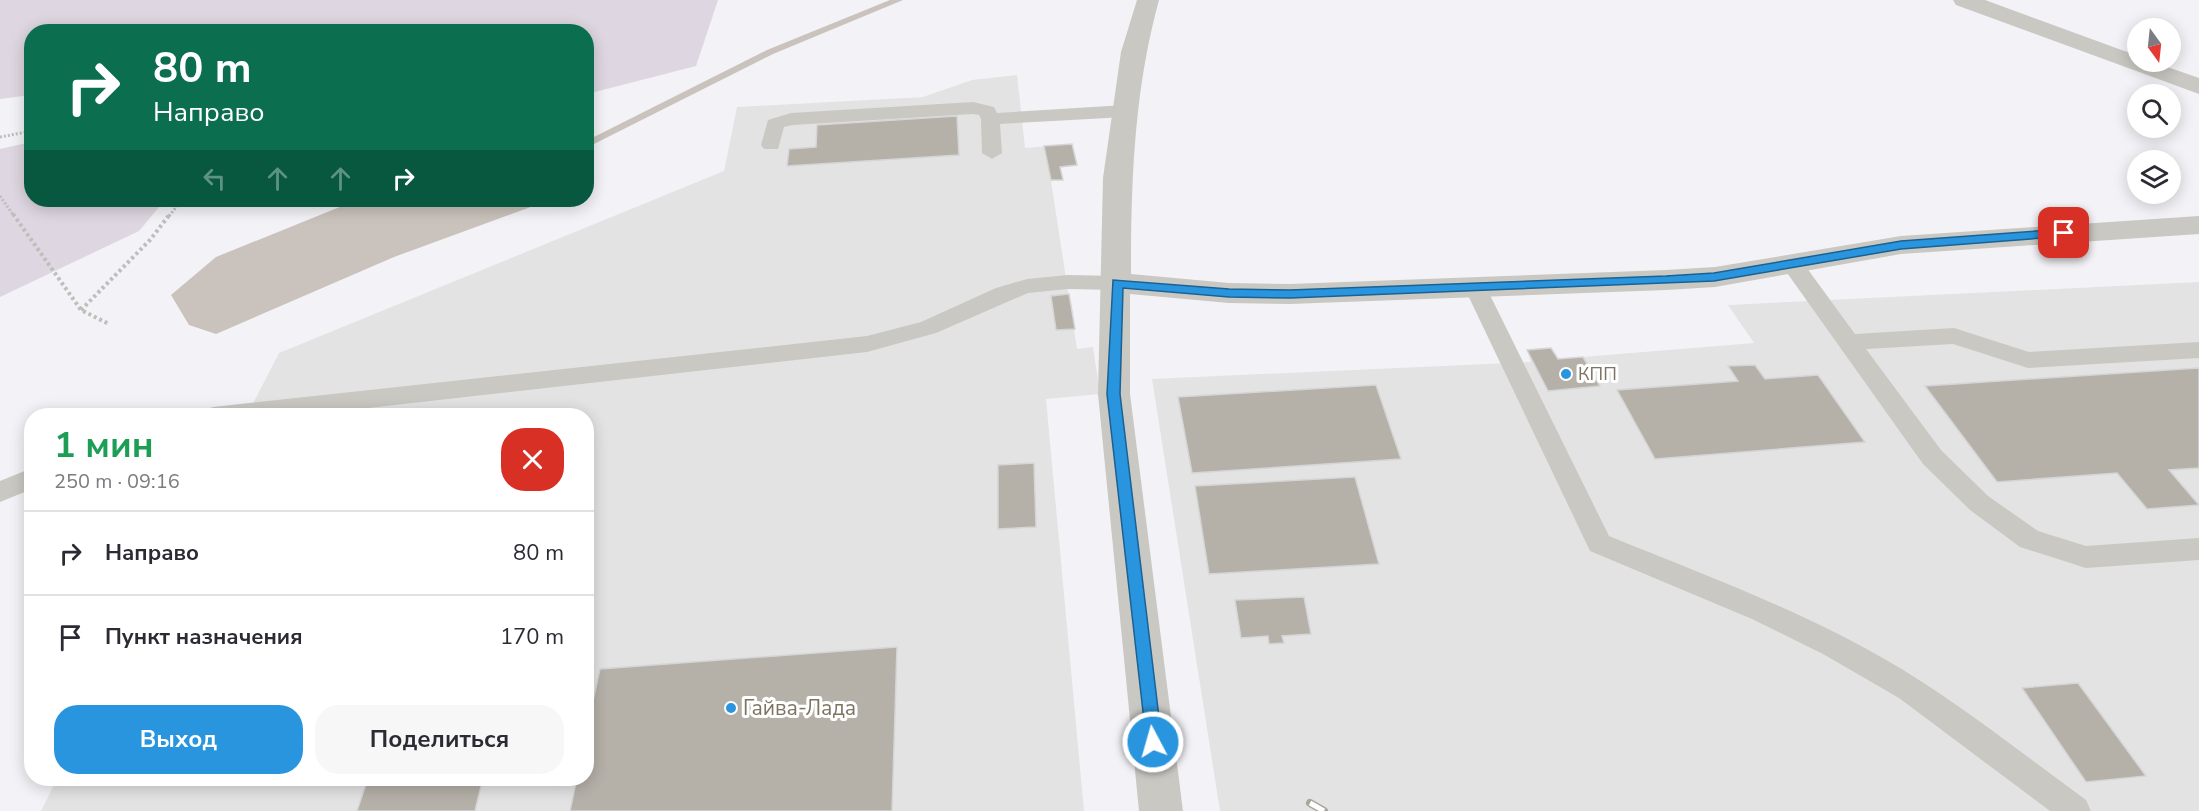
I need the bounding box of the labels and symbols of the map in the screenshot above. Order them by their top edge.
north arrow [2127,18,2181,72]
pin [2038,207,2089,258]
place label: КПП [1578,362,1617,386]
marker: КПП [1559,367,1573,381]
place label: Гайва-Лада [743,694,856,722]
marker: Гайва-Лада [724,701,738,715]
position arrow [1121,710,1185,774]

